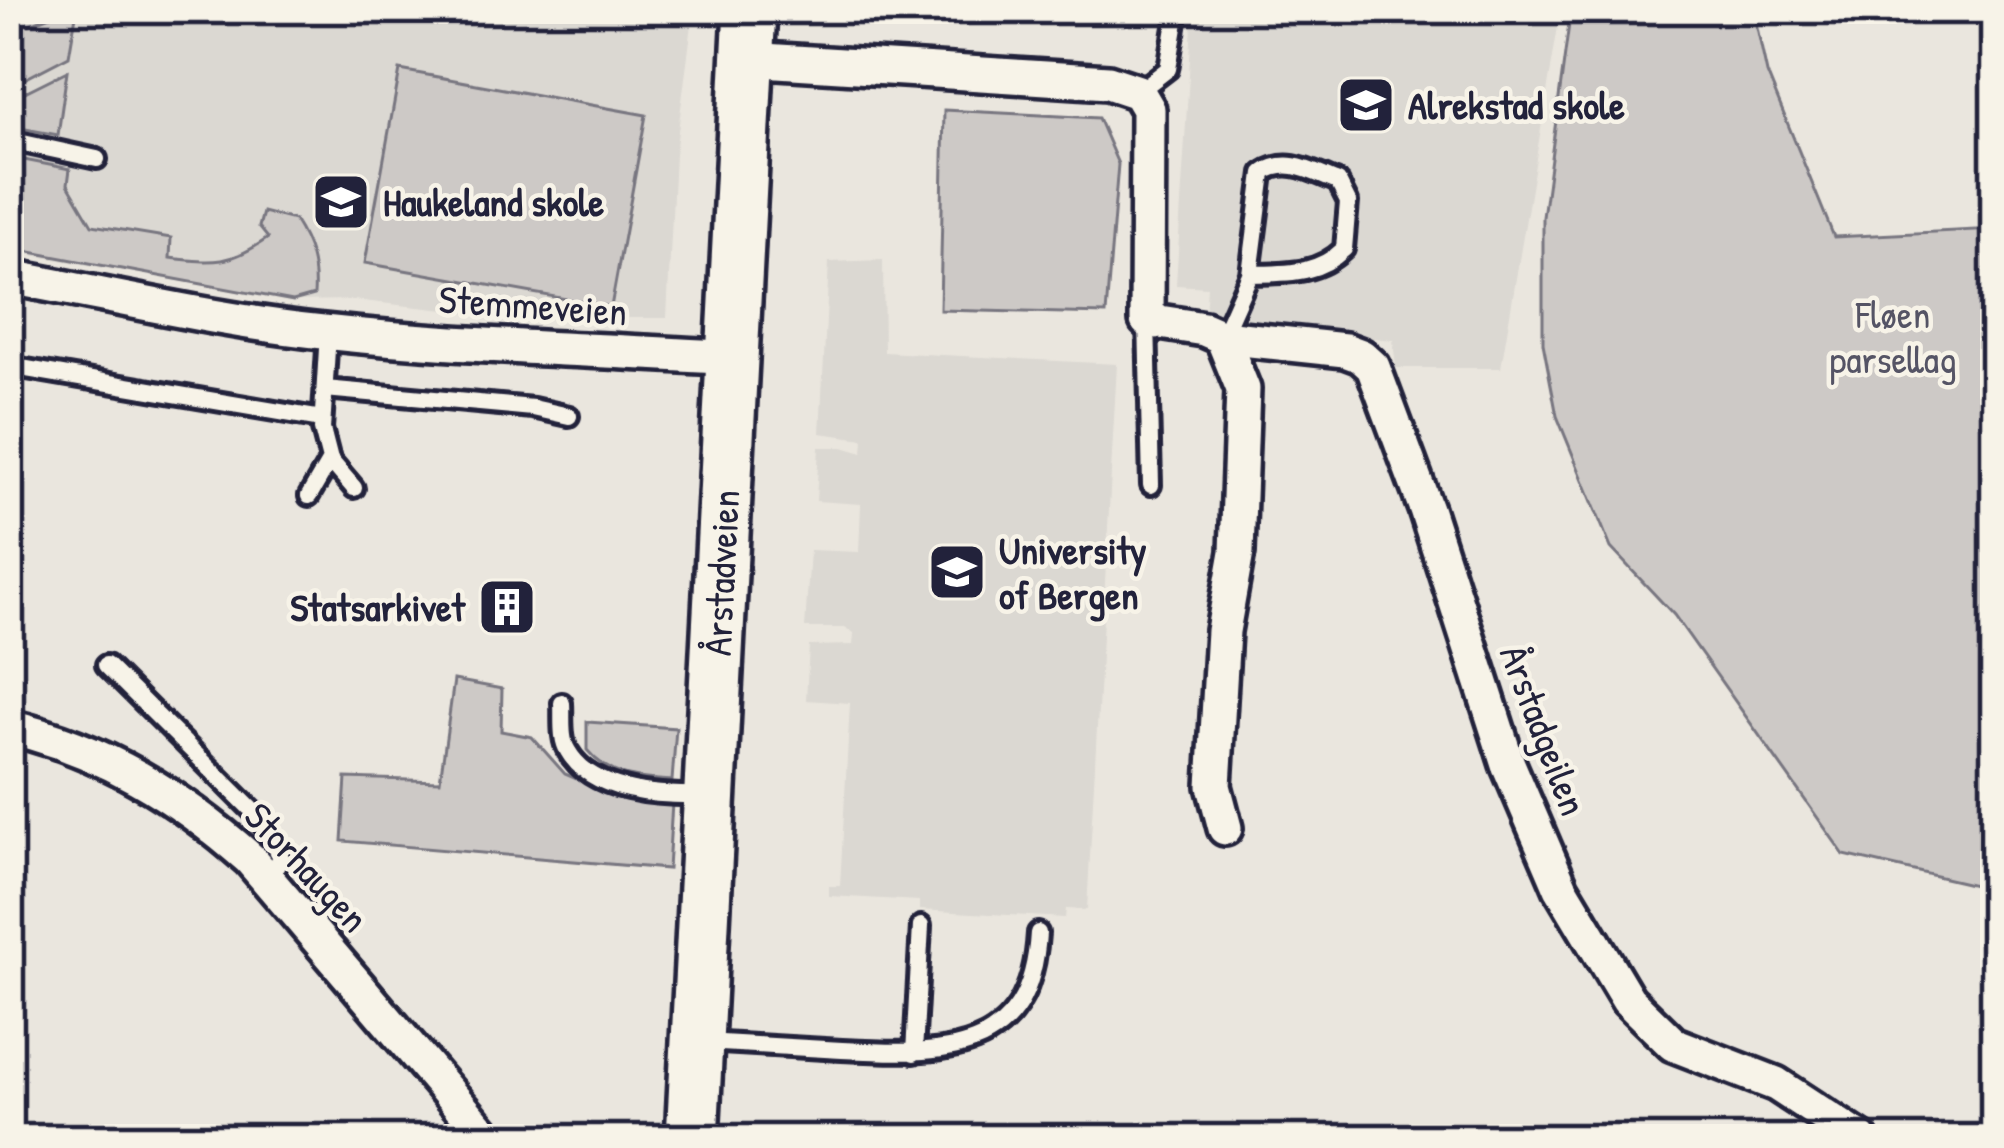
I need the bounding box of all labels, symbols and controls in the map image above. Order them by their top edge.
school or university icon: Alrekstad skole [1335,74,1397,136]
place label: Alrekstad skole [1408,78,1625,131]
school or university icon: Haukeland skole [310,171,372,233]
place label: Haukeland skole [383,175,605,228]
street label: Stemmeveien [437,271,629,338]
park label: Fløen parsellag [1830,287,1956,385]
street label: Årstadveien [690,488,751,657]
place label: University of Bergen [999,523,1147,622]
school or university icon: University of Bergen [926,541,988,603]
building icon: Statsarkivet [476,576,538,638]
place label: Statsarkivet [290,580,467,633]
street label: Årstadgeilen [1488,637,1601,822]
street label: Storhaugen [233,790,381,943]

